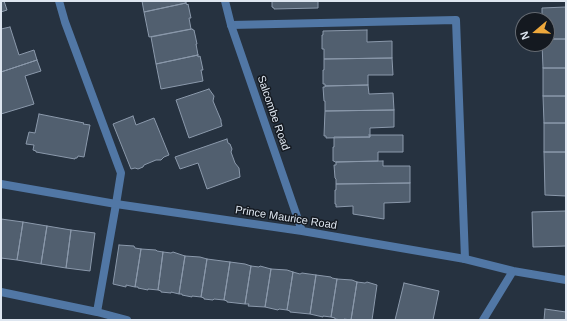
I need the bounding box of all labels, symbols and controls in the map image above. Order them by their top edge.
north arrow [515,12,555,52]
text: N [518,30,532,41]
street label: Salcombe Road [254,74,292,152]
street label: Prince Maurice Road [234,203,338,233]

